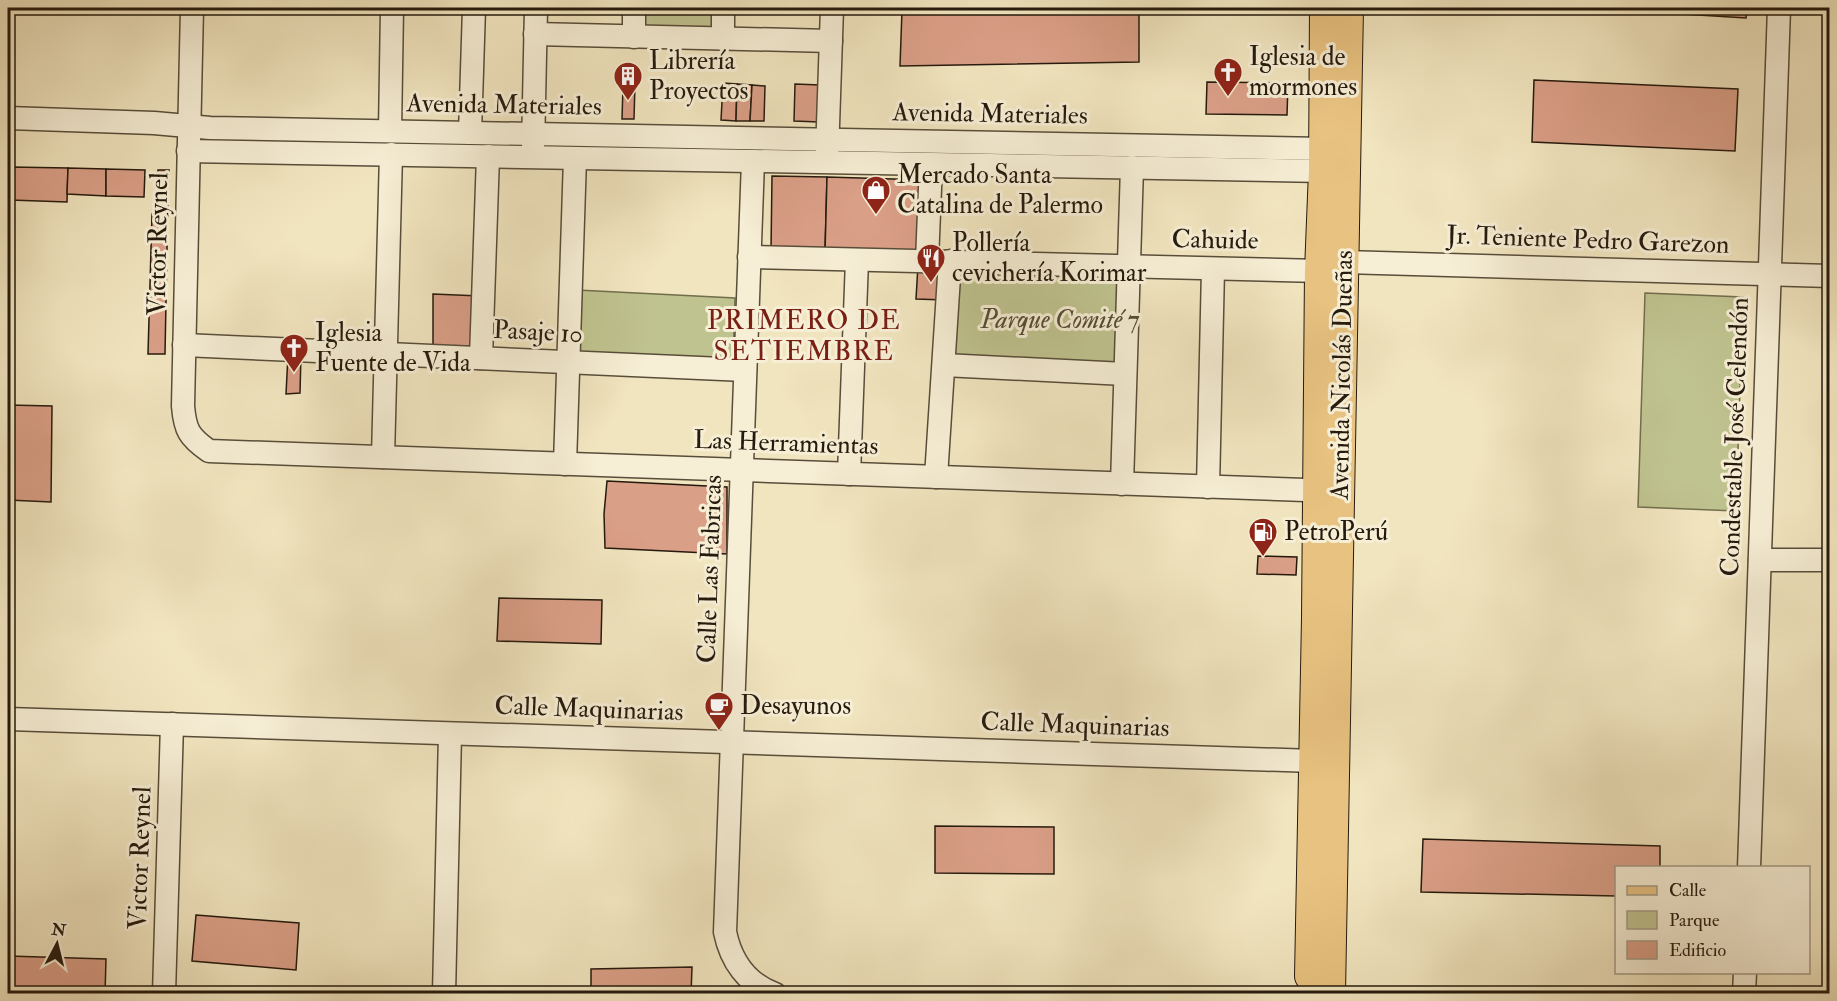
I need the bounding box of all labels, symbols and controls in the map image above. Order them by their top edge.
place label: Iglesia de mormones [1249,41,1357,103]
place label: Librería Proyectos [649,45,748,107]
church icon: Iglesia de mormones [1212,56,1244,98]
building icon: Librería Proyectos [612,60,644,102]
street label: Avenida Materiales [405,87,602,123]
street label: Avenida Materiales [891,96,1088,132]
place label: Mercado Santa Catalina de Palermo [897,159,1103,221]
street label: Victor Reynel [141,172,175,316]
shop icon: Mercado Santa Catalina de Palermo [860,174,892,216]
street label: Jr. Teniente Pedro Garezon [1445,219,1730,261]
street label: Cahuide [1171,223,1259,257]
place label: Pollería cevichería Korimar [952,227,1147,289]
restaurant icon: Pollería cevichería Korimar [915,242,947,284]
street label: Avenida Nicolás Dueñas [1324,250,1360,501]
street label: Condestable José Celendón [1714,297,1756,577]
district label: PRIMERO DE SETIEMBRE [707,304,901,368]
park label: Parque Comité 7 [979,304,1140,336]
street label: Pasaje 10 [492,314,584,350]
place label: Iglesia Fuente de Vida [315,317,471,379]
church icon: Iglesia Fuente de Vida [278,332,310,374]
street label: Las Herramientas [693,424,879,462]
street label: Calle Las Fabricas [691,474,729,664]
fuel station icon: PetroPerú [1247,516,1279,558]
place label: PetroPerú [1284,516,1388,548]
street label: Calle Maquinarias [494,690,684,728]
cafe icon: Desayunos [703,690,735,732]
place label: Desayunos [740,690,851,722]
street label: Calle Maquinarias [980,706,1170,744]
street label: Victor Reynel [122,786,159,930]
legend [1615,866,1810,974]
text: Calle [1669,879,1707,902]
text: Parque [1669,909,1720,932]
north arrow [27,914,87,974]
text: N [49,919,68,941]
text: Edificio [1669,939,1726,962]

